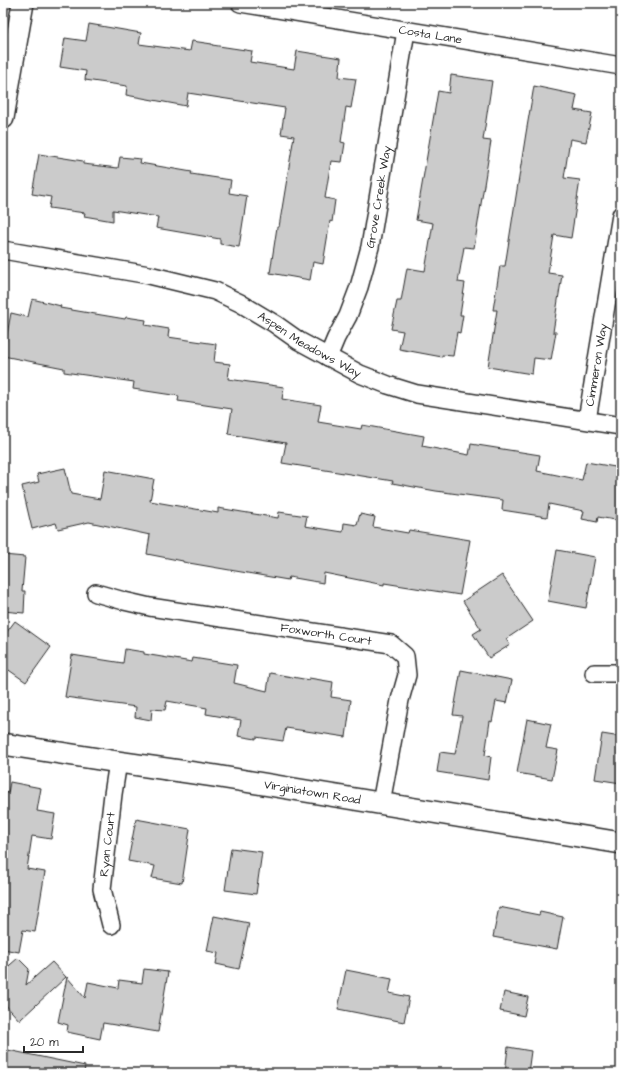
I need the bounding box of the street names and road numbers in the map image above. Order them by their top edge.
street label: Costa Lane [397,21,464,48]
street label: Grove Creek Way [361,144,396,249]
street label: Aspen Meadows Way [255,307,365,383]
street label: Cimmeron Way [581,322,612,407]
street label: Foxworth Court [279,619,373,649]
street label: Virginiatown Road [263,776,362,808]
street label: Ryan Court [95,811,119,878]

